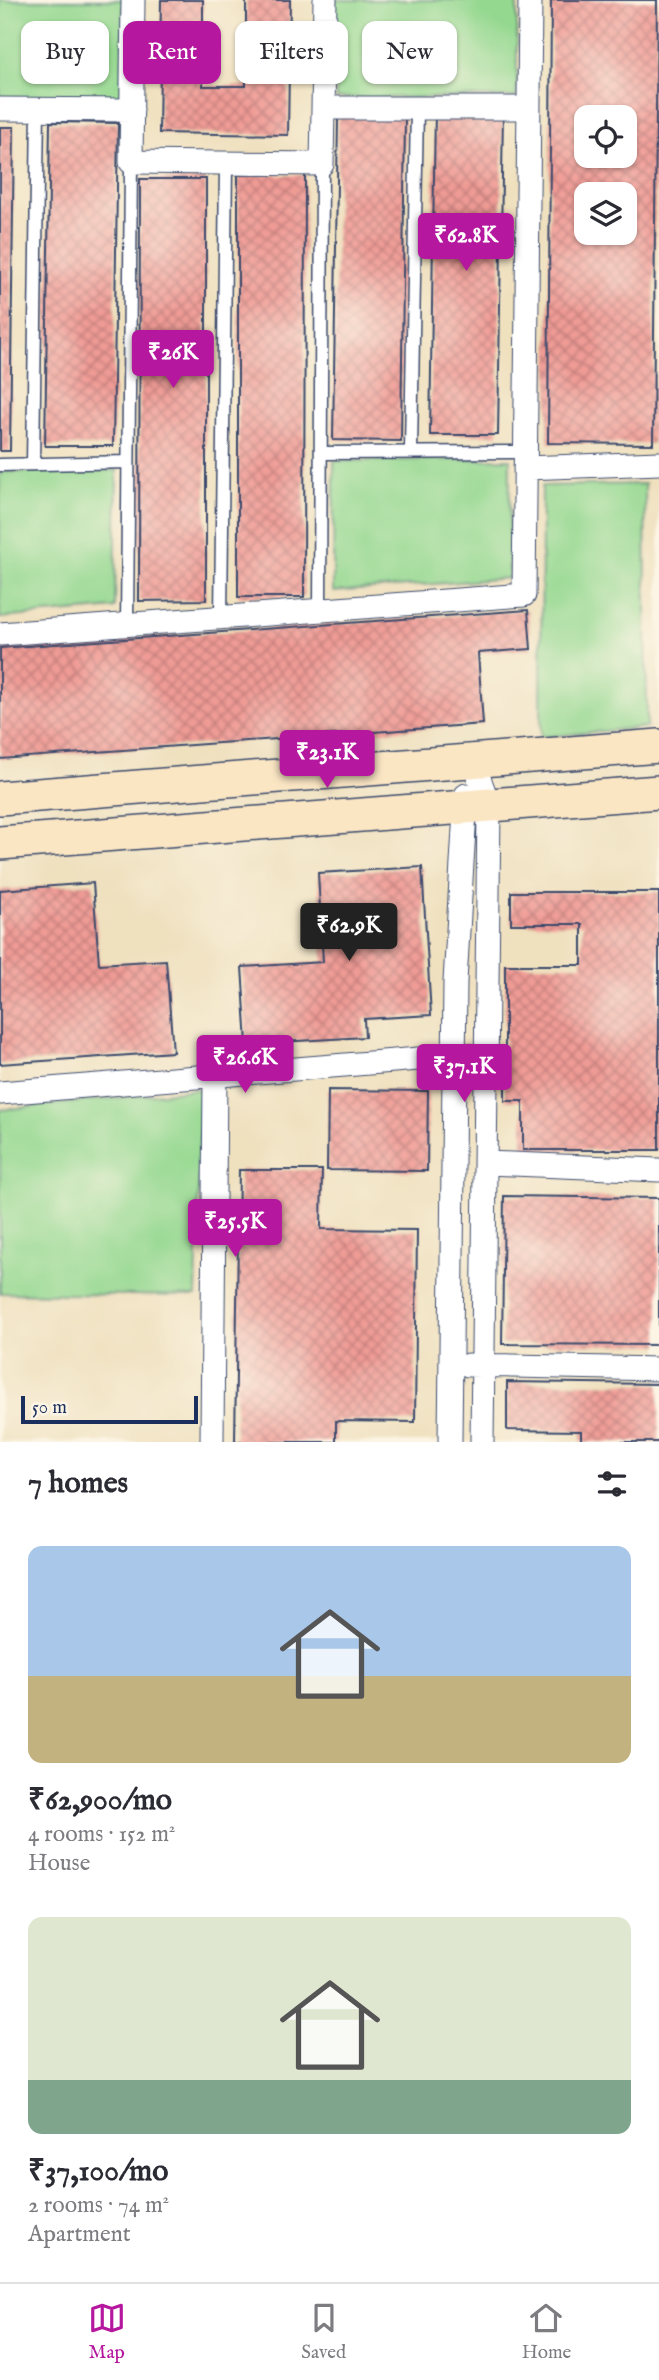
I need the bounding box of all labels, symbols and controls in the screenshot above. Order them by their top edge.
chip: Buy [21,21,109,84]
chip: Rent [123,21,221,84]
chip: Filters [235,21,348,84]
chip: New [362,21,457,84]
map controls [574,105,637,245]
button: locate [574,105,637,168]
button: layers [574,182,637,245]
pin: ₹62.8K [409,214,523,273]
text: ₹62.8K [434,221,498,250]
pin: ₹26K [132,330,214,390]
text: ₹26K [148,338,198,367]
pin: ₹23.1K [270,730,384,790]
text: ₹23.1K [296,738,358,767]
pin: ₹62.9K [292,904,406,963]
text: ₹62.9K [316,911,382,940]
pin: ₹26.6K [188,1036,302,1095]
text: ₹26.6K [213,1043,277,1072]
pin: ₹37.1K [407,1044,521,1104]
text: ₹37.1K [433,1052,495,1081]
pin: ₹25.5K [178,1200,292,1259]
text: ₹25.5K [204,1207,266,1236]
scale bar [21,1393,198,1425]
text: 50 m [32,1396,67,1420]
text: 7 homes [28,1465,128,1503]
icon: filters [593,1465,631,1503]
icon: home [267,1591,393,1717]
text: ₹62,900/mo [28,1782,172,1820]
text: 4 rooms · 152 m² [28,1820,175,1849]
text: House [28,1849,90,1878]
icon: home [267,1962,393,2088]
text: ₹37,100/mo [28,2153,168,2191]
text: 2 rooms · 74 m² [28,2191,169,2220]
text: Apartment [28,2220,131,2249]
tab: Map [88,2299,126,2365]
tab: Saved [301,2299,346,2365]
tab: Home [522,2299,571,2365]

